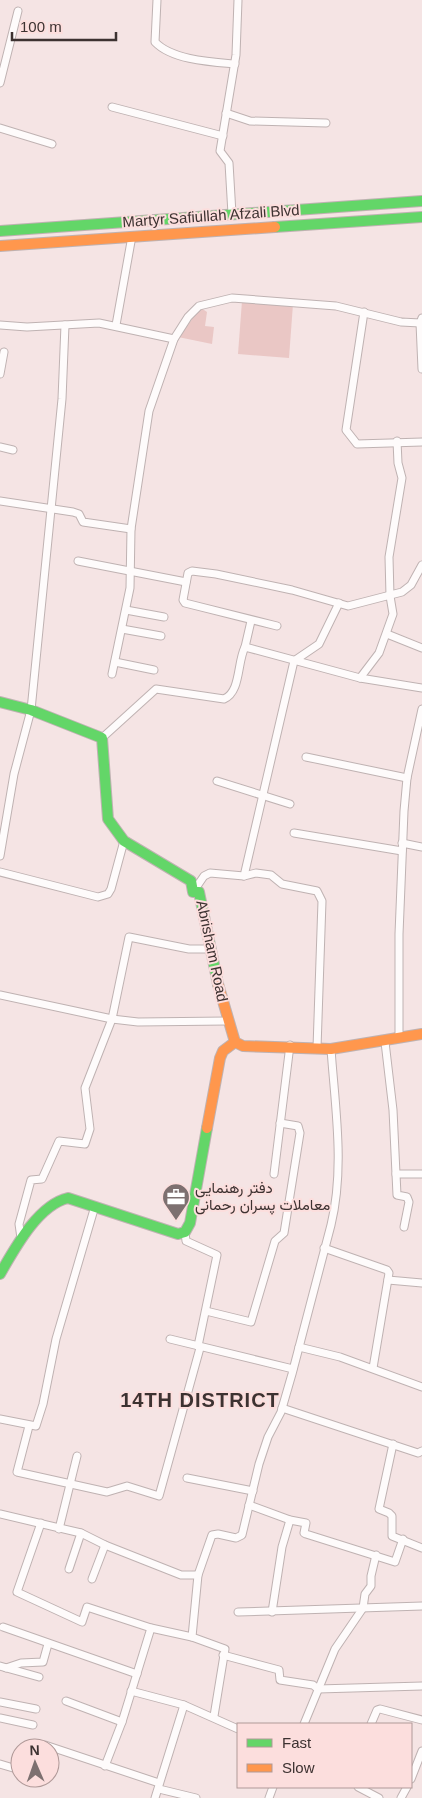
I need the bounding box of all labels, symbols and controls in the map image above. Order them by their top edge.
scale bar [12,10,116,42]
text: 100 m [20,18,62,35]
street label: Martyr Safiullah Afzali Blvd [122,201,300,230]
street label: Abrisham Road [193,899,232,1003]
place label: دفتر رهنمایی معاملات پسران رحمانی [195,1179,330,1215]
office icon: دفتر رهنمایی معاملات پسران رحمانی [161,1182,191,1221]
district label: 14TH DISTRICT [120,1389,280,1411]
legend [237,1723,412,1788]
text: Fast [282,1734,312,1751]
north arrow [10,1738,60,1788]
text: N [29,1742,40,1758]
text: Slow [282,1759,315,1776]

